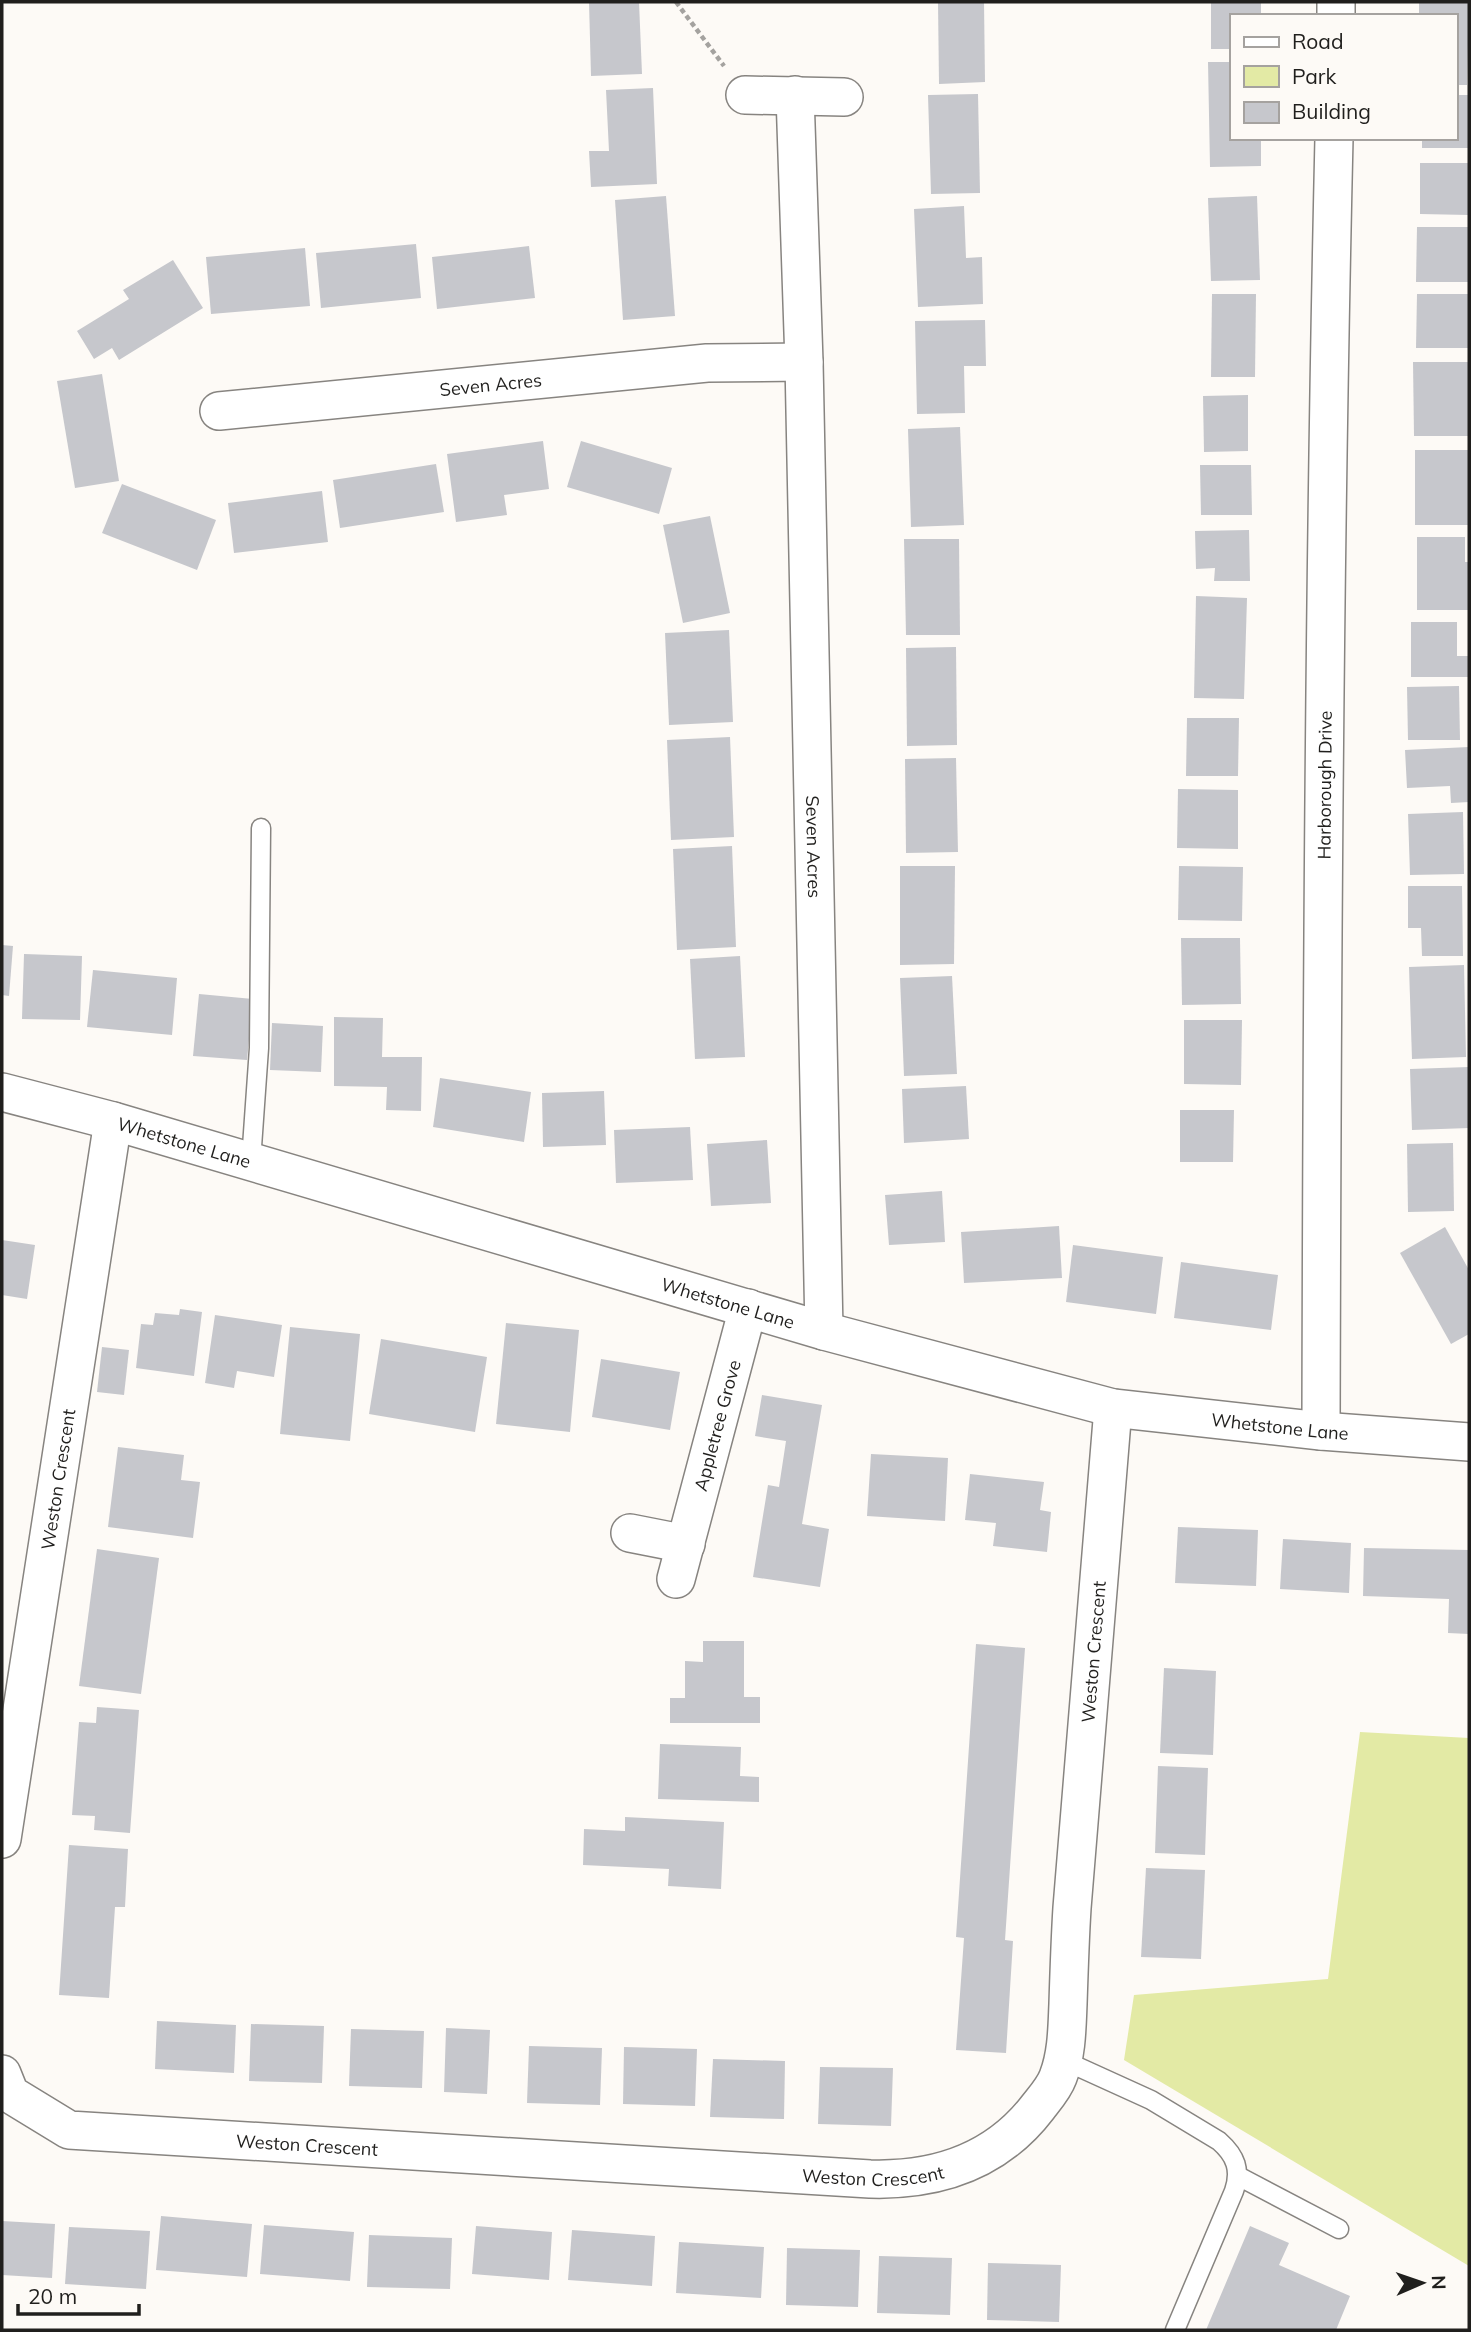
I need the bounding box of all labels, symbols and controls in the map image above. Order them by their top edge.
legend [1230,14,1457,140]
text: Road [1292,28,1343,54]
text: Park [1292,63,1336,89]
text: Building [1292,98,1371,124]
street label: Seven Acres [438,368,543,401]
street label: Harborough Drive [1312,710,1336,860]
street label: Seven Acres [801,795,827,898]
street label: Whetstone Lane [115,1111,254,1173]
street label: Whetstone Lane [659,1272,797,1333]
street label: Appletree Grove [688,1357,745,1494]
street label: Weston Crescent [35,1407,80,1551]
street label: Whetstone Lane [1210,1407,1349,1445]
street label: Weston Crescent [1076,1580,1110,1724]
street label: Weston Crescent [235,2129,379,2160]
street label: Weston Crescent [801,2160,946,2191]
north arrow [1387,2248,1457,2318]
scale bar [18,2272,138,2316]
text: N [1427,2275,1451,2290]
text: 20 m [28,2283,77,2309]

